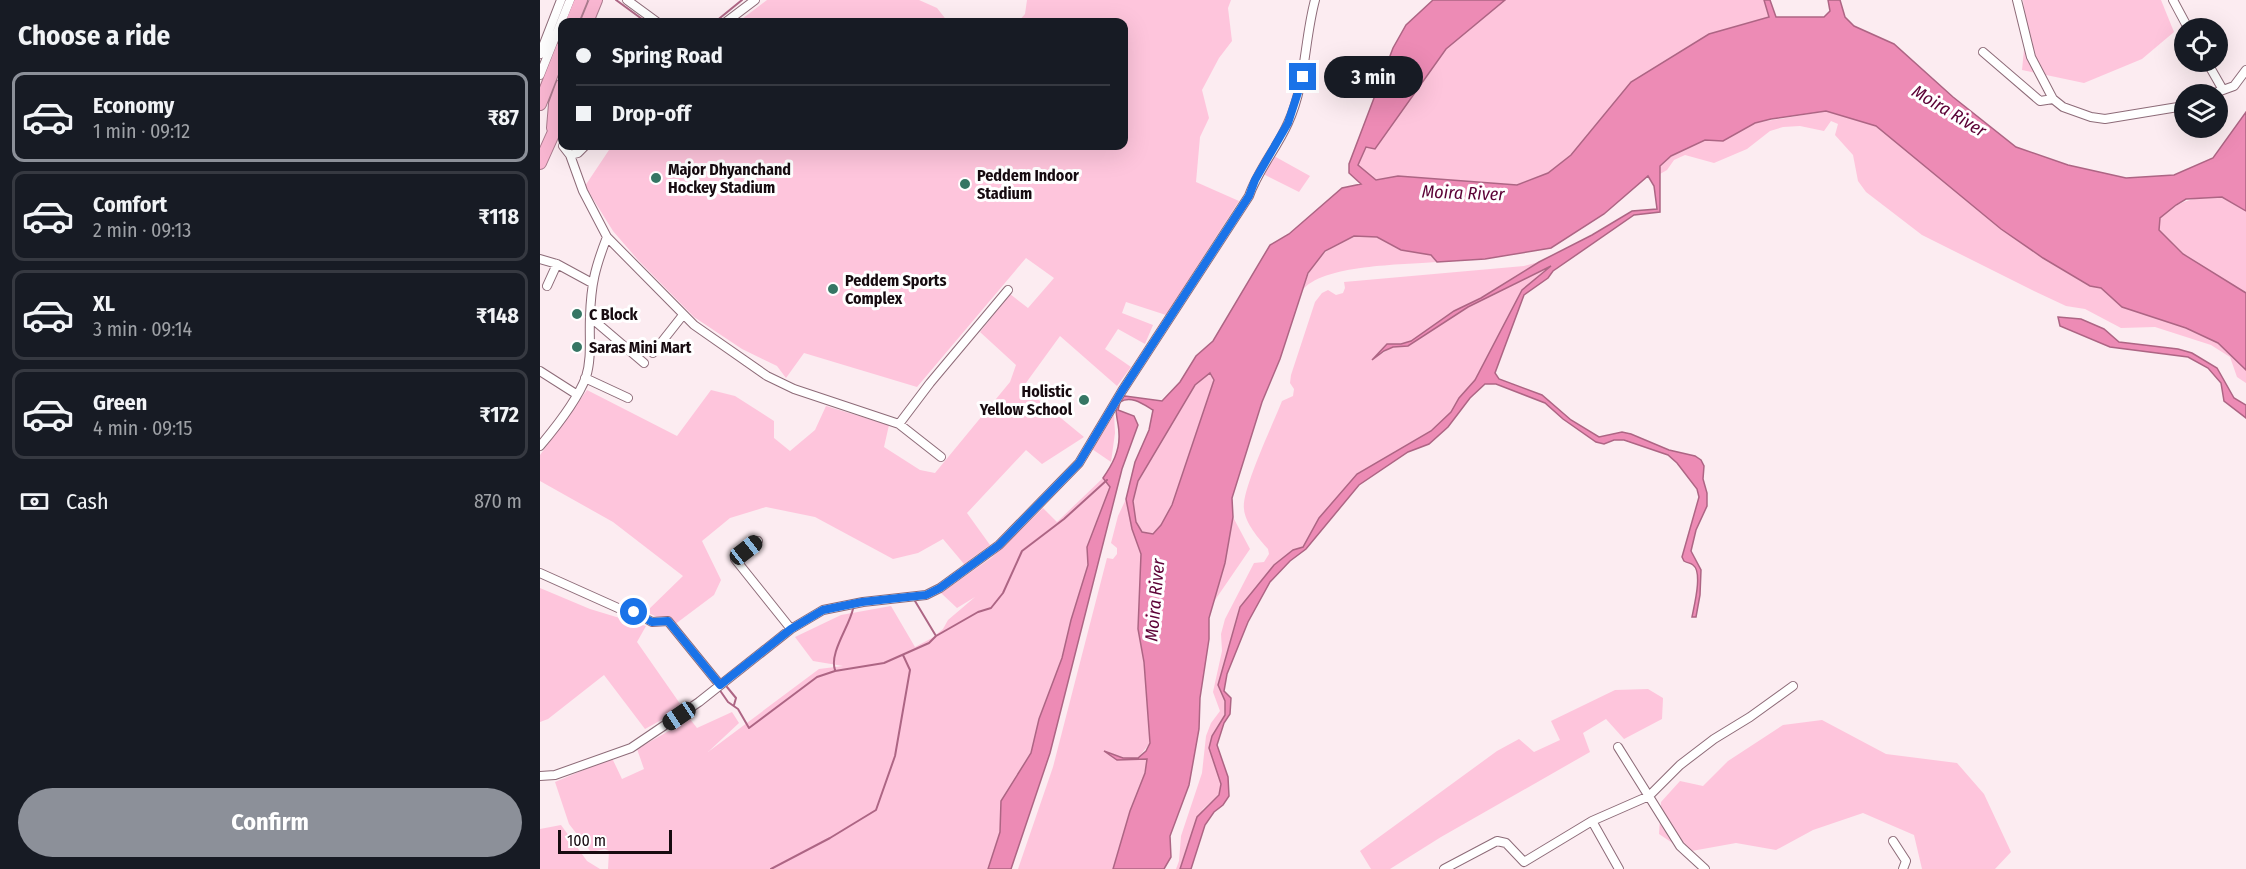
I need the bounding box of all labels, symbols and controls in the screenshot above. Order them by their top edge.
map controls [2174,18,2228,138]
button: locate [2174,18,2228,72]
text: Choose a ride [18,20,170,52]
text: Spring Road [612,42,723,69]
callout: 3 min [1324,56,1423,98]
route end [1289,63,1316,90]
text: 3 min [1351,65,1396,89]
water label: Moira River [1908,80,1991,142]
button: layers [2174,84,2228,138]
icon: car [21,90,75,144]
text: Economy [93,92,174,119]
text: Drop-off [612,100,691,127]
text: ₹87 [488,104,519,131]
text: 1 min · 09:12 [93,119,190,143]
place label: Major Dhyanchand Hockey Stadium [668,160,791,197]
place label: Peddem Indoor Stadium [977,166,1079,203]
marker: Major Dhyanchand Hockey Stadium [649,171,663,185]
marker: Peddem Indoor Stadium [958,177,972,191]
water label: Moira River [1421,181,1506,205]
icon: car [21,189,75,243]
text: Comfort [93,191,167,218]
text: ₹118 [478,203,519,230]
text: 2 min · 09:13 [93,218,191,242]
place label: Peddem Sports Complex [845,271,946,308]
marker: Peddem Sports Complex [826,282,840,296]
icon: car [21,288,75,342]
text: XL [93,290,115,317]
text: ₹148 [476,302,519,329]
place label: C Block [589,305,638,324]
marker: C Block [570,307,584,321]
text: 3 min · 09:14 [93,317,192,341]
place label: Saras Mini Mart [589,338,692,357]
marker: Saras Mini Mart [570,340,584,354]
place label: Holistic Yellow School [979,382,1073,419]
icon: car [21,387,75,441]
text: Green [93,389,147,416]
marker: Holistic Yellow School [1077,393,1091,407]
text: ₹172 [479,401,519,428]
text: 4 min · 09:15 [93,416,192,440]
icon: cash [18,485,51,518]
text: Cash [66,488,109,515]
text: 870 m [474,489,522,513]
car [726,532,766,568]
water label: Moira River [1140,557,1170,642]
route start [620,598,647,625]
car [659,698,699,734]
button: Confirm [18,788,522,857]
scale bar [558,827,672,854]
text: 100 m [567,831,606,850]

